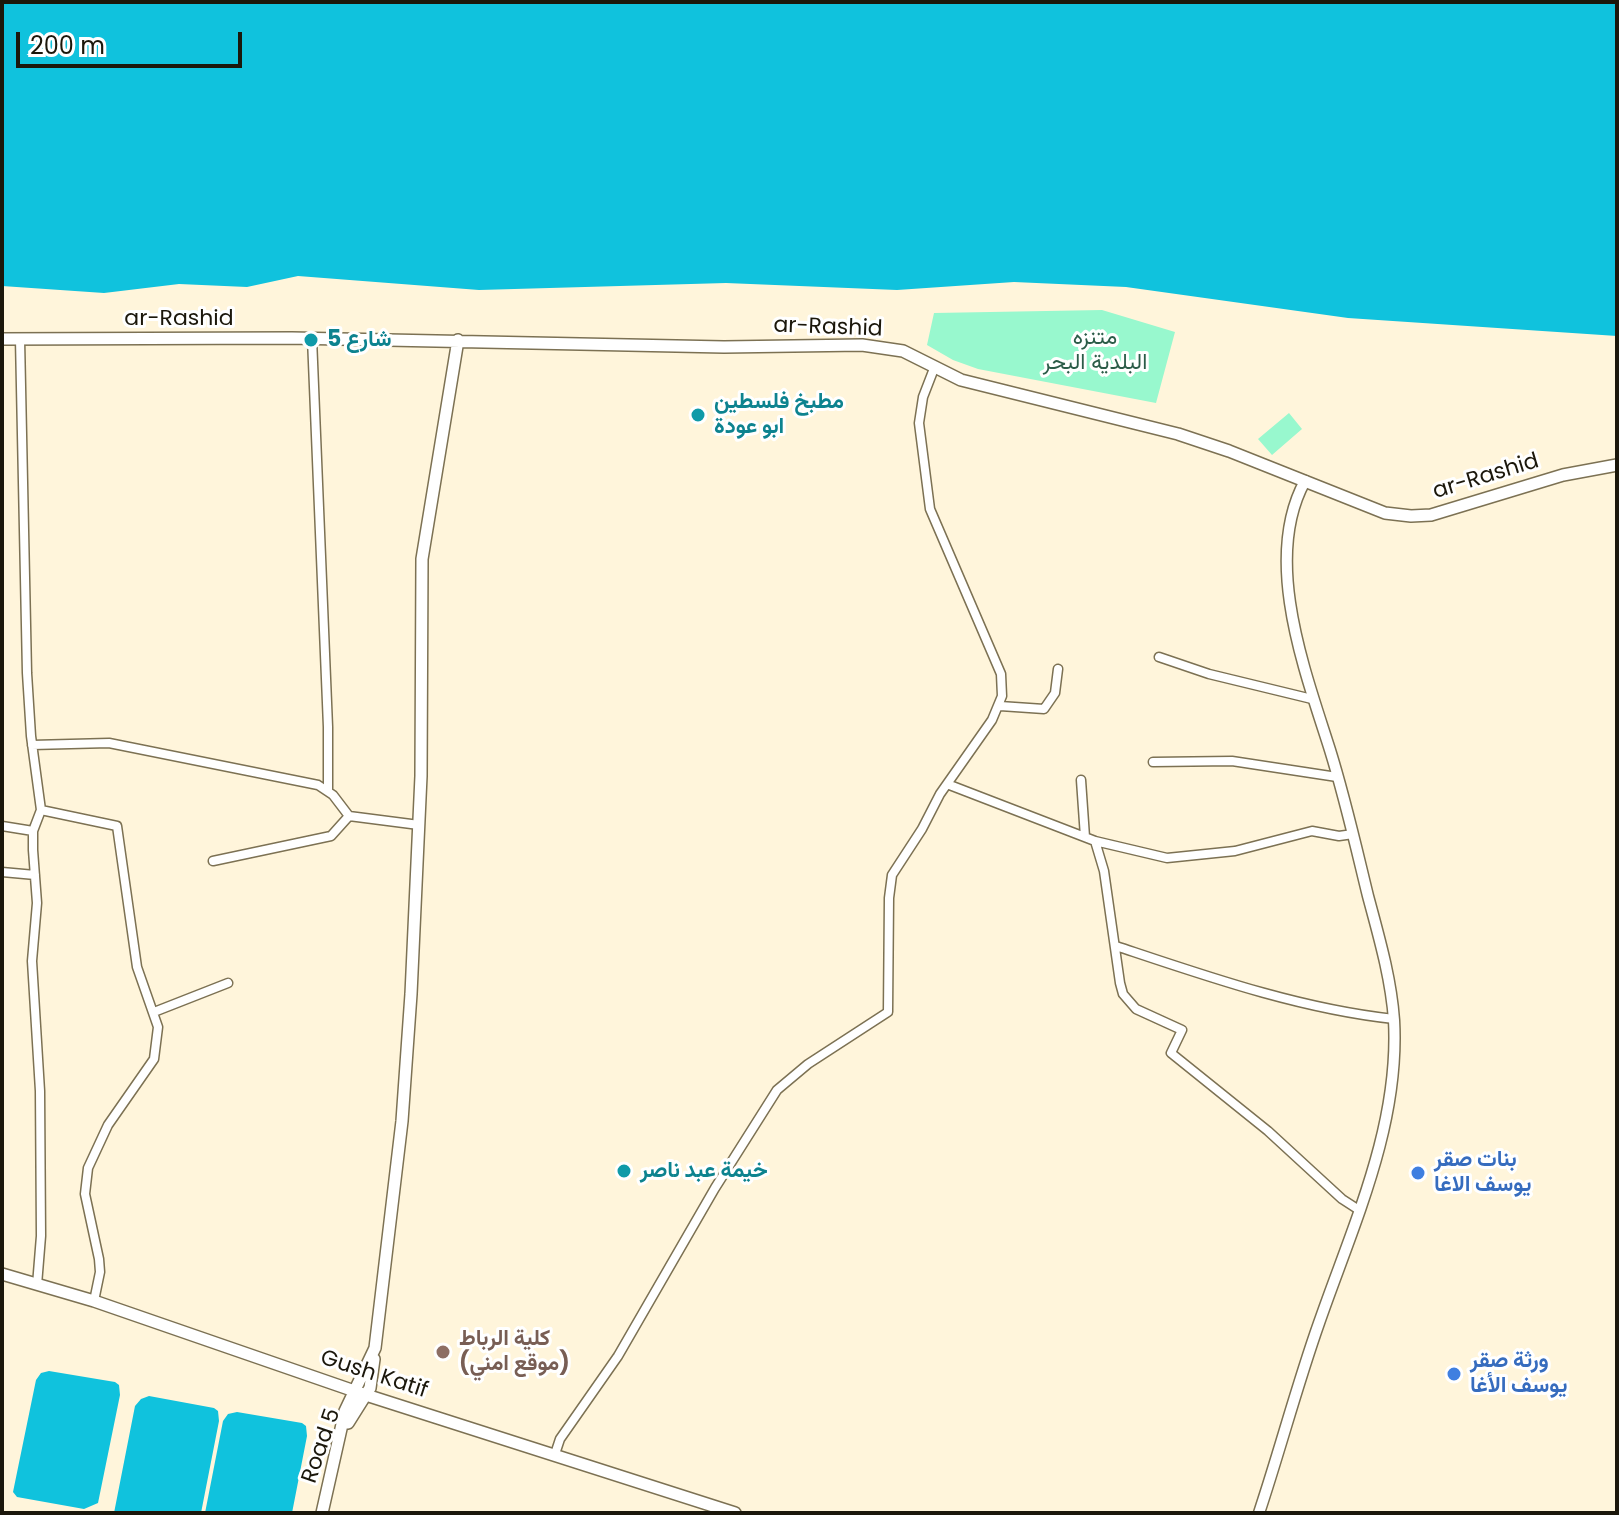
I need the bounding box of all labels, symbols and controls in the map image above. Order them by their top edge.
scale bar [20,16,246,66]
text: 200 m [30,29,105,62]
street label: ar-Rashid [124,306,234,332]
street label: ar-Rashid [773,313,883,343]
park label: متنزه البلدية البحر [1043,325,1147,376]
place label: شارع 5 [327,327,392,353]
marker: شارع 5 [302,331,320,349]
place label: مطبخ فلسطين ابو عودة [714,389,844,440]
marker: مطبخ فلسطين ابو عودة [689,406,707,424]
street label: ar-Rashid [1430,448,1542,506]
place label: بنات صقر يوسف الاغا [1434,1147,1532,1198]
place label: خيمة عبد ناصر [640,1158,768,1184]
marker: خيمة عبد ناصر [615,1162,633,1180]
marker: بنات صقر يوسف الاغا [1409,1164,1427,1182]
place label: كلية الرباط (موقع امني) [459,1326,570,1378]
marker: كلية الرباط (موقع امني) [434,1343,452,1361]
street label: Gush Katif [317,1345,431,1405]
place label: ورثة صقر يوسف الأغا [1470,1348,1568,1400]
marker: ورثة صقر يوسف الأغا [1445,1365,1463,1383]
street label: Road 5 [297,1405,347,1487]

